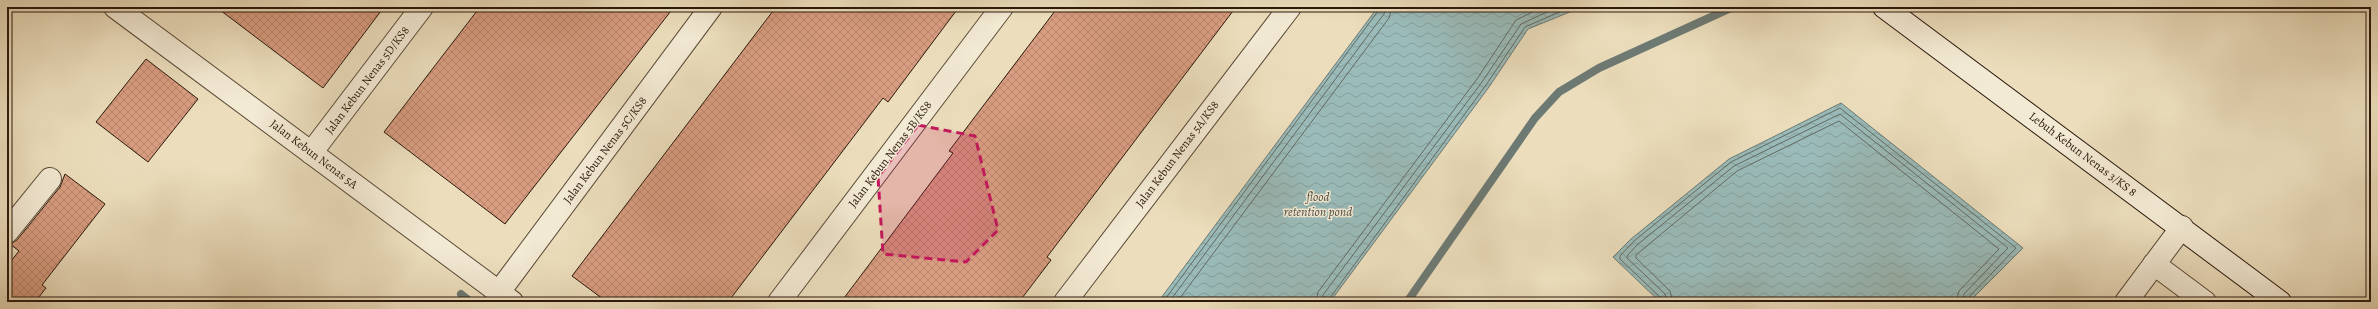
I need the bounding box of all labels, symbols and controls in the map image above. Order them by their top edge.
street label: Jalan Kebun Nenas 5D/KS8 [321,23,413,137]
street label: Jalan Kebun Nenas 5C/KS8 [559,93,651,207]
street label: Jalan Kebun Nenas 5B/KS8 [845,97,936,211]
street label: Jalan Kebun Nenas 5A/KS8 [1132,97,1223,211]
street label: Lebuh Kebun Nenas 3/KS 8 [2026,108,2140,200]
street label: Jalan Kebun Nenas 5A [267,116,362,193]
water label: flood retention pond [1284,188,1352,220]

